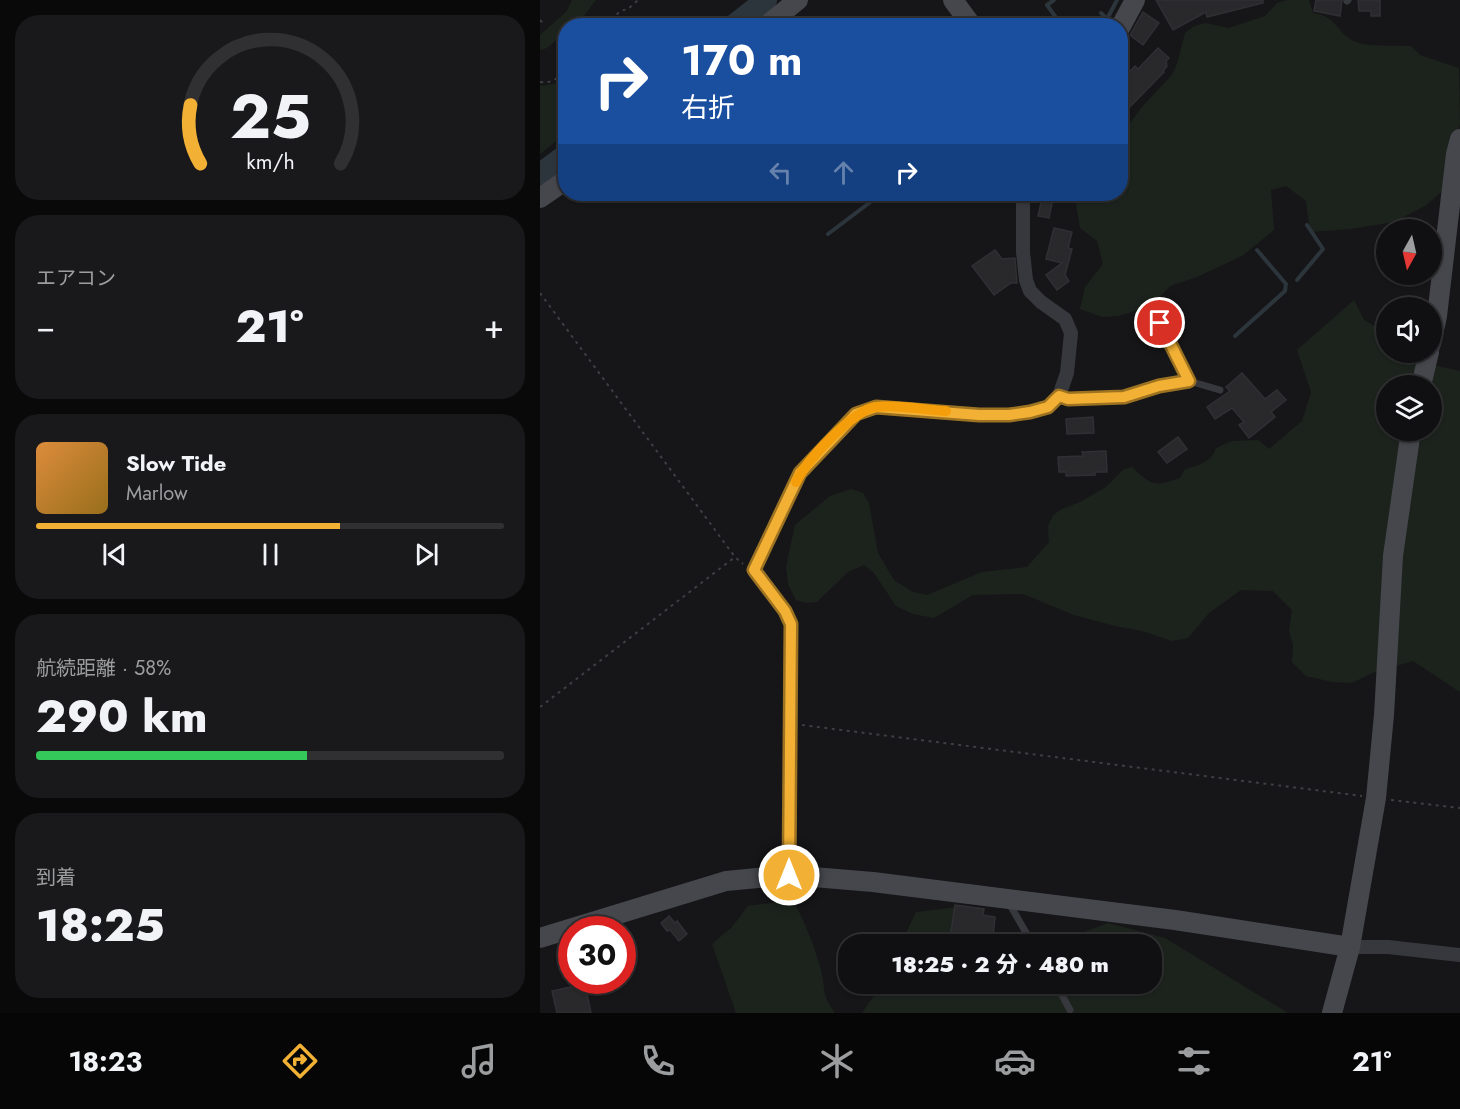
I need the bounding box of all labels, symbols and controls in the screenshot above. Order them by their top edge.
text: 170 m [681,30,803,91]
icon: right [582,42,660,120]
text: 25 [229,71,311,161]
text: 右折 [681,88,735,127]
text: km/h [246,147,294,178]
icon: left [764,156,797,189]
icon: ahead [827,156,860,189]
icon: right [890,156,923,189]
north arrow [1376,219,1442,285]
map controls [1376,219,1442,441]
text: エアコン [36,264,116,293]
text: 21° [236,294,304,359]
pin [1134,297,1185,348]
button: sound [1376,297,1442,363]
text: − [36,303,55,350]
text: + [484,303,504,350]
icon: arrive [1143,306,1176,339]
button: layers [1376,375,1442,441]
text: Slow Tide [126,447,226,479]
text: Marlow [126,479,188,508]
icon: previous [98,538,131,571]
icon: pause [254,538,287,571]
icon: next [410,538,443,571]
text: 航続距離 · 58% [36,654,171,683]
text: 290 km [36,684,207,749]
position arrow [757,843,821,907]
text: 到着 [36,863,76,892]
text: 18:25 [36,893,165,958]
speed limit sign: 30 [558,916,636,994]
text: 18:25 · 2 分 · 480 m [891,948,1109,980]
icon: directions [279,1040,321,1082]
icon: music [458,1040,500,1082]
icon: phone [637,1040,679,1082]
icon: climate [816,1040,858,1082]
icon: car [994,1040,1036,1082]
icon: filters [1173,1040,1215,1082]
text: 18:23 [68,1042,142,1081]
text: 21° [1352,1042,1392,1081]

